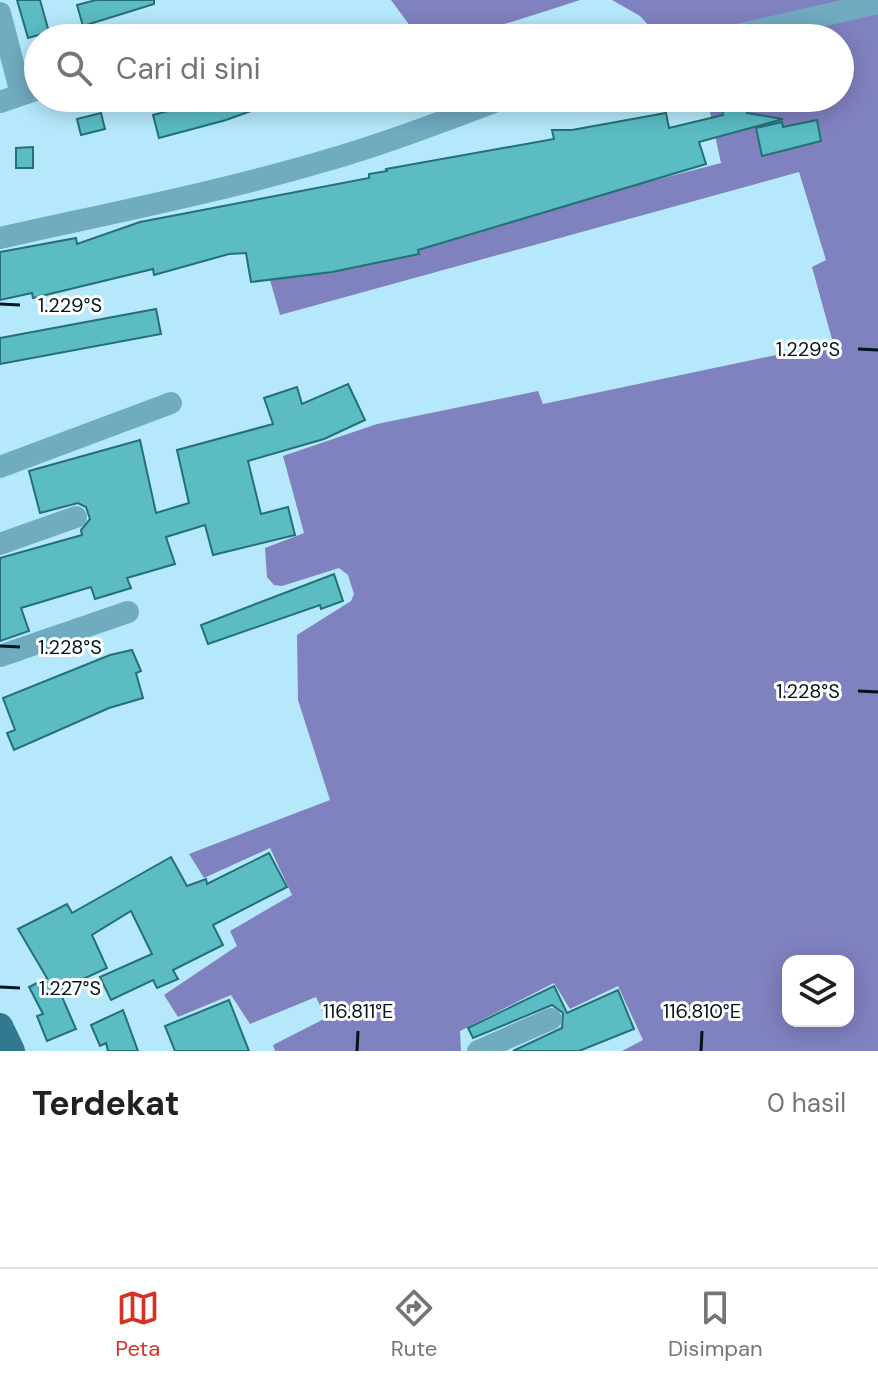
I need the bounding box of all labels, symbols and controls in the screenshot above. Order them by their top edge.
search box [24,24,854,112]
icon: search [52,46,96,90]
text: Cari di sini [116,49,261,88]
text: 1.229°S [38,292,102,318]
text: 1.229°S [776,336,840,362]
text: 1.228°S [38,634,102,660]
text: 1.228°S [776,678,840,704]
map controls [782,955,854,1027]
button: layers [782,955,854,1027]
text: 1.227°S [39,975,101,1001]
text: 116.811°E [323,998,393,1024]
text: 116.810°E [663,998,741,1024]
text: Terdekat [32,1081,180,1126]
text: 0 hasil [767,1086,846,1120]
tab: Peta [115,1286,160,1363]
tab: Rute [391,1286,437,1363]
tab: Disimpan [668,1286,763,1363]

